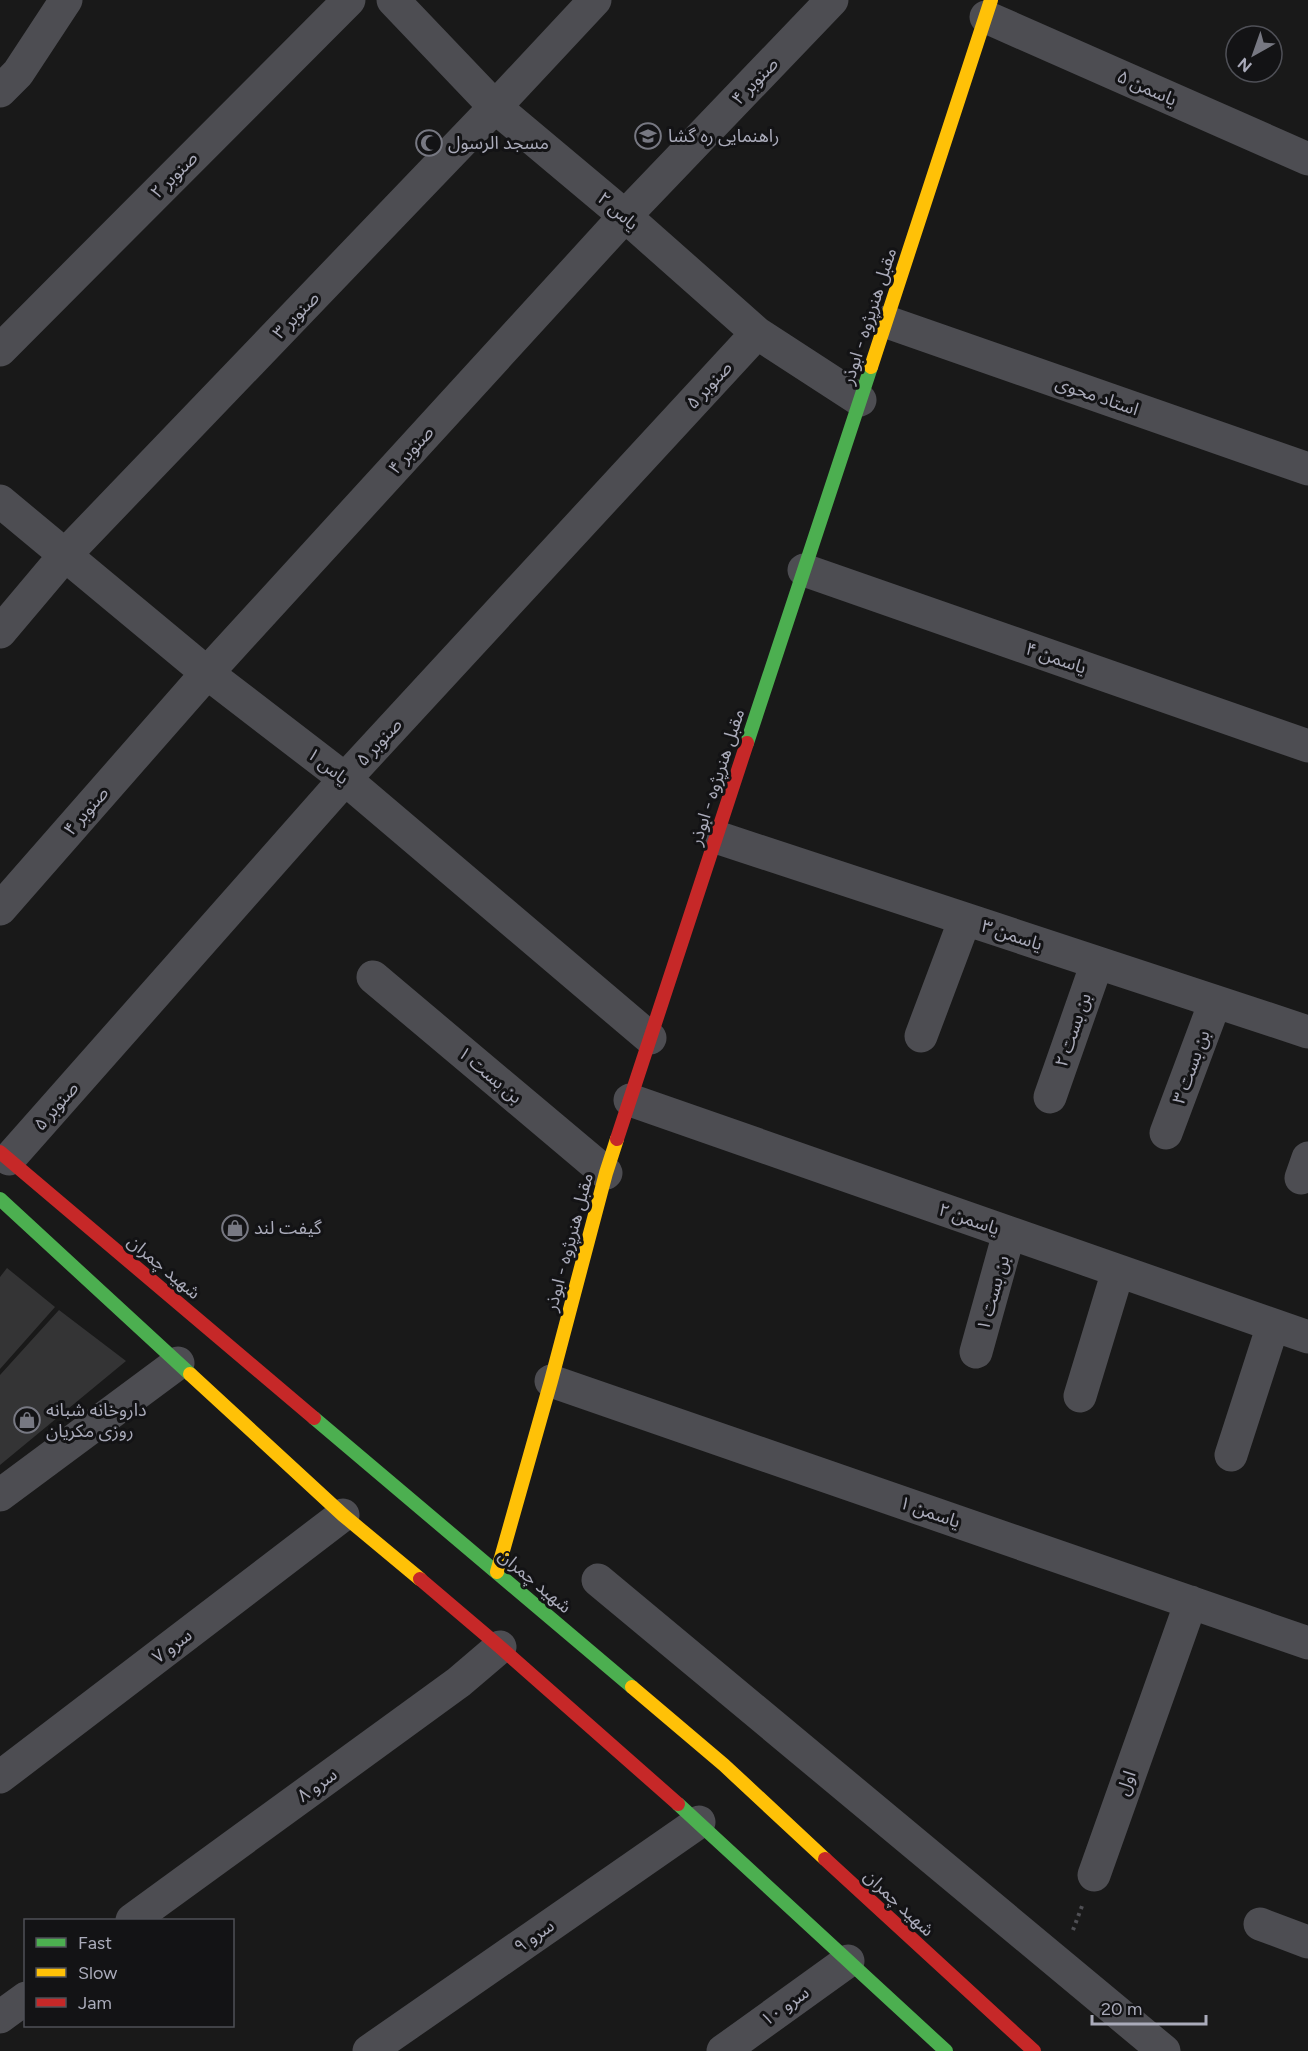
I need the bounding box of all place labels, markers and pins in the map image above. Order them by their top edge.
school or university icon: راهنمایی ره گشا [633,121,663,151]
place label: راهنمایی ره گشا [668,125,779,147]
mosque icon: مسجد الرسول [414,128,444,158]
place label: مسجد الرسول [448,132,549,154]
shop icon: گیفت لند [220,1213,250,1243]
place label: گیفت لند [254,1217,322,1239]
place label: داروخانه شبانه روزی مکریان [46,1399,147,1442]
shop icon: داروخانه شبانه روزی مکریان [12,1405,42,1435]

